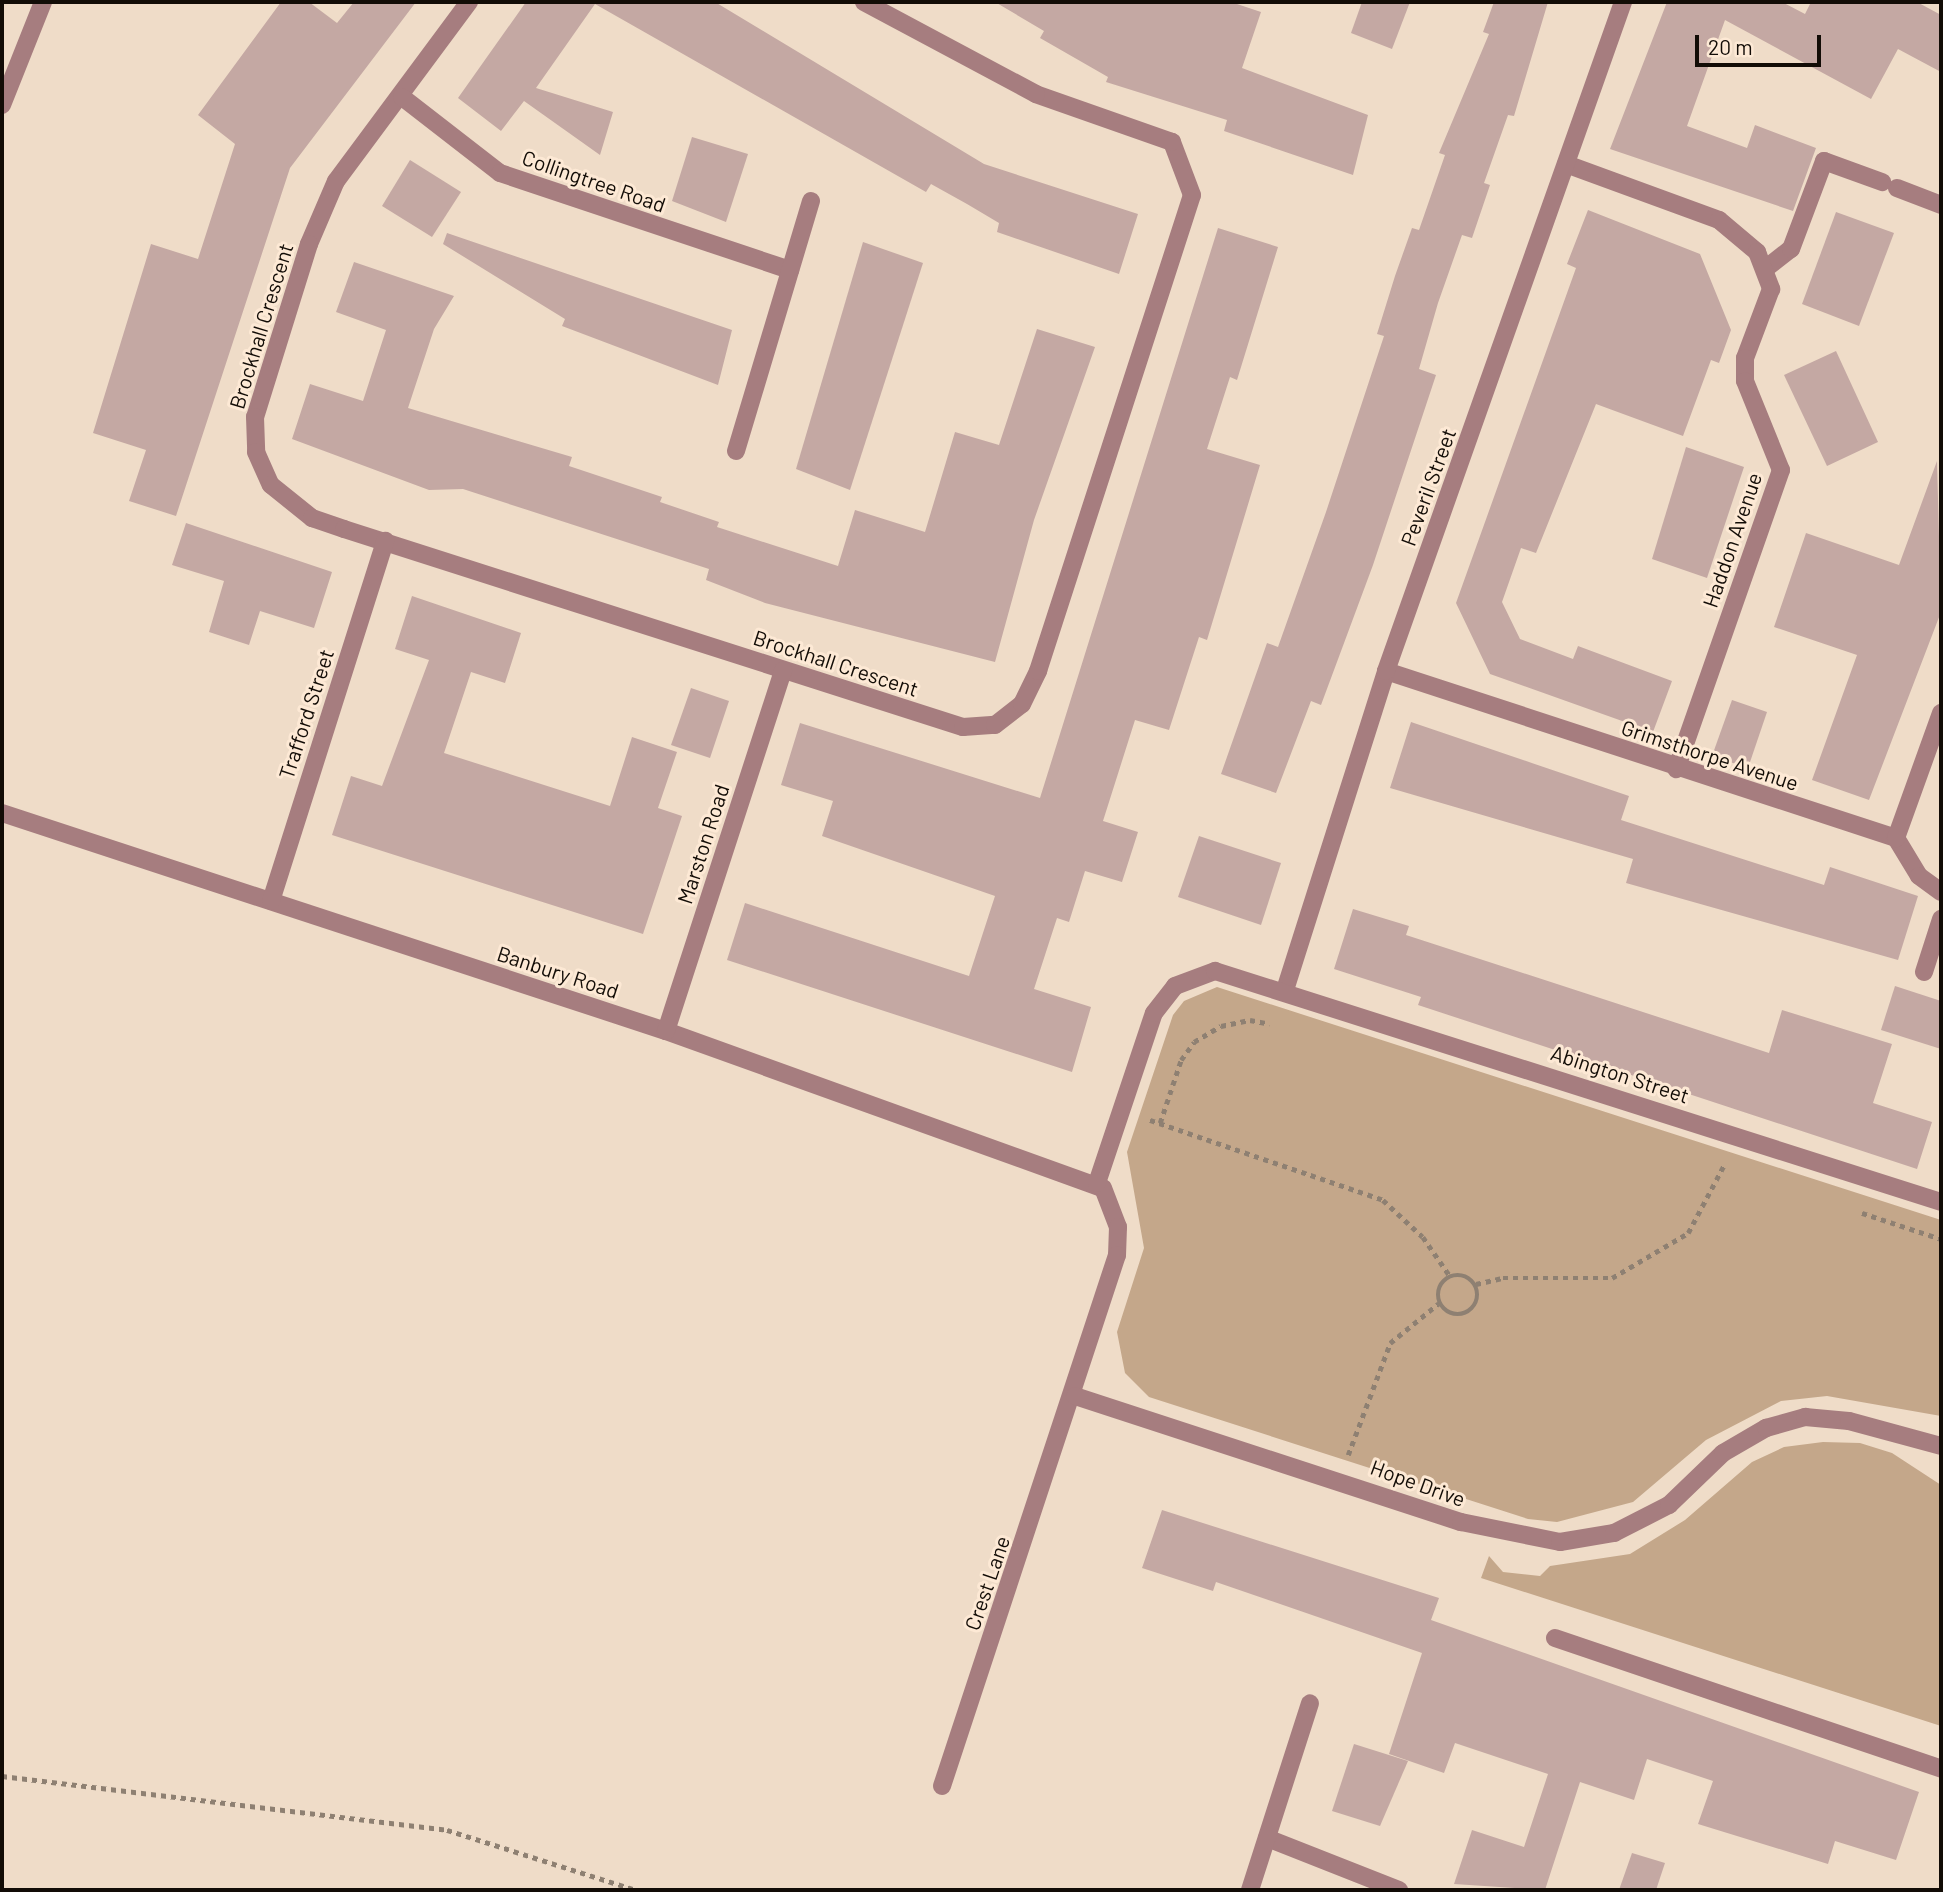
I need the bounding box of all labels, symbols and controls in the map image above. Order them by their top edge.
scale bar [1698,21,1824,65]
text: 20 m [1708,34,1753,59]
street label: Collingtree Road [519,145,669,217]
street label: Brockhall Crescent [224,240,298,412]
street label: Peveril Street [1395,425,1461,549]
street label: Haddon Avenue [1697,469,1767,611]
street label: Brockhall Crescent [750,624,922,702]
street label: Trafford Street [273,646,339,782]
street label: Grimsthorpe Avenue [1618,714,1802,796]
street label: Marston Road [672,781,734,907]
street label: Banbury Road [494,940,622,1004]
street label: Abington Street [1548,1040,1692,1108]
street label: Hope Drive [1367,1454,1469,1512]
street label: Crest Lane [959,1532,1015,1634]

